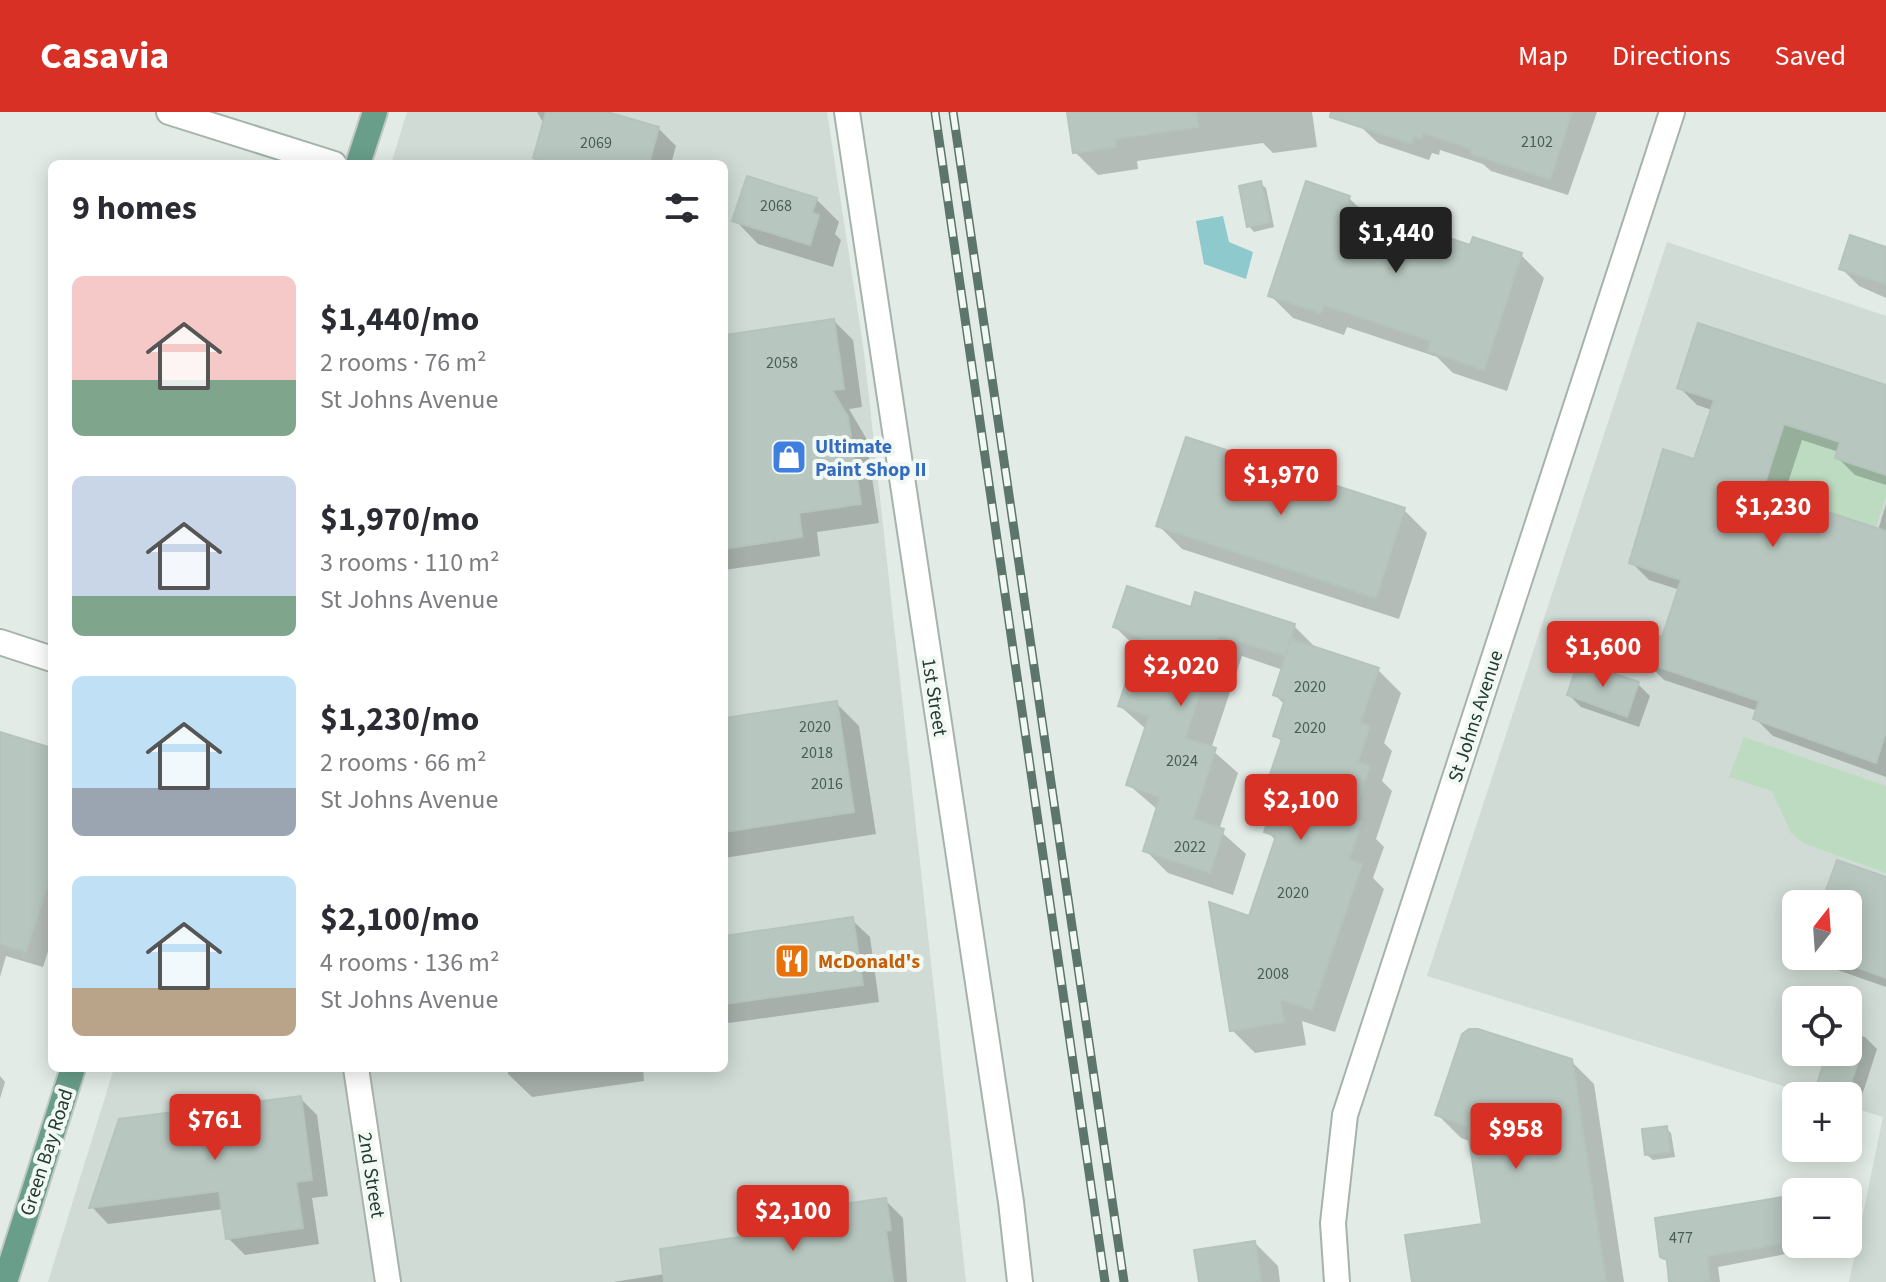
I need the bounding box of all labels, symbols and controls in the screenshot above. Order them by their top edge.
text: Casavia [40,29,169,83]
text: Map [1518,36,1568,76]
text: Directions [1612,36,1731,76]
text: Saved [1775,36,1846,76]
house number: 2102 [1521,131,1553,153]
house number: 2069 [580,132,612,154]
text: 9 homes [72,184,197,233]
icon: filters [660,186,704,230]
house number: 2068 [760,195,792,217]
pin: $1,440 [1331,207,1461,275]
text: $1,440 [1358,214,1434,251]
text: $1,440/mo [320,295,480,344]
icon: home [136,308,232,404]
text: 2 rooms · 76 m² [320,344,487,381]
house number: 2058 [766,352,798,374]
text: St Johns Avenue [320,381,498,418]
place label: Ultimate Paint Shop II [815,433,927,484]
shop icon: Ultimate Paint Shop II [770,438,808,476]
pin: $1,970 [1216,449,1346,517]
text: $1,970 [1243,456,1319,493]
pin: $1,230 [1708,481,1838,549]
text: $1,230 [1735,488,1811,525]
text: $1,970/mo [320,495,480,544]
icon: home [136,508,232,604]
text: 3 rooms · 110 m² [320,544,499,581]
text: St Johns Avenue [320,581,498,618]
pin: $1,600 [1538,621,1668,689]
text: $1,600 [1565,628,1641,665]
pin: $2,020 [1116,640,1246,708]
text: $2,020 [1143,647,1219,684]
street label: St Johns Avenue [1441,647,1510,786]
street label: 1st Street [914,656,954,738]
house number: 2020 [1294,676,1326,698]
text: $1,230/mo [320,695,480,744]
icon: home [136,708,232,804]
house number: 2020 [799,716,831,738]
house number: 2020 [1294,717,1326,739]
house number: 2018 [801,742,833,764]
text: 2 rooms · 66 m² [320,744,487,781]
house number: 2024 [1166,750,1198,772]
house number: 2016 [811,773,843,795]
pin: $2,100 [1236,774,1366,842]
text: St Johns Avenue [320,781,498,818]
text: $2,100 [1263,781,1339,818]
house number: 2022 [1174,836,1206,858]
house number: 2020 [1277,882,1309,904]
north arrow [1782,890,1862,970]
map controls [1782,890,1862,1258]
text: $2,100/mo [320,895,480,944]
icon: home [136,908,232,1004]
restaurant icon: McDonald's [773,942,811,980]
text: 4 rooms · 136 m² [320,944,499,981]
place label: McDonald's [818,948,920,976]
house number: 2008 [1257,963,1289,985]
text: St Johns Avenue [320,981,498,1018]
button: locate [1782,986,1862,1066]
button: + [1782,1082,1862,1162]
street label: Green Bay Road [13,1085,81,1219]
pin: $761 [168,1094,262,1162]
text: $761 [188,1101,242,1138]
pin: $958 [1469,1103,1563,1171]
text: $958 [1489,1110,1543,1147]
street label: 2nd Street [350,1130,392,1220]
button: − [1782,1178,1862,1258]
pin: $2,100 [728,1185,858,1253]
text: $2,100 [755,1192,831,1229]
house number: 477 [1669,1227,1693,1249]

